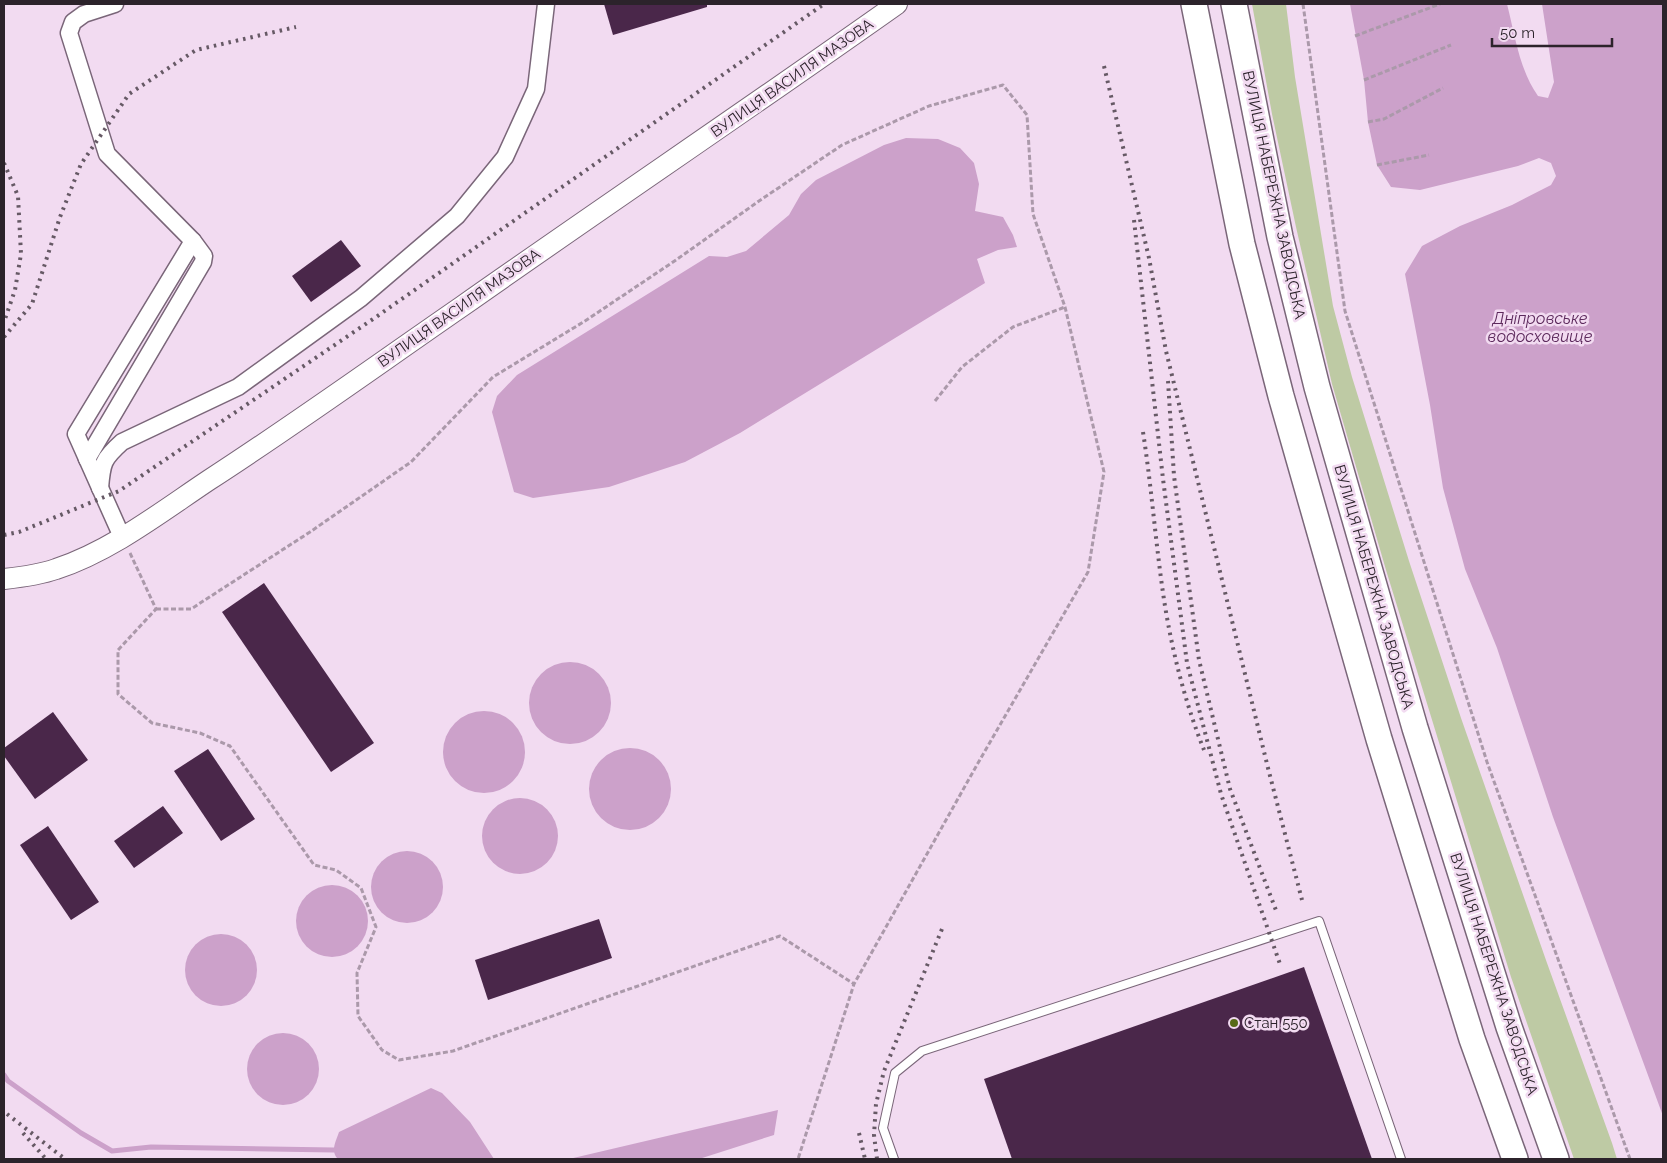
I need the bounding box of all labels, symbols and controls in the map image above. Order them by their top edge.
street label: ВУЛИЦЯ ВАСИЛЯ МАЗОВА [707,15,877,141]
scale bar [1492,15,1612,47]
text: 50 m [1500,24,1535,42]
street label: ВУЛИЦЯ НАБЕРЕЖНА ЗАВОДСЬКА [1239,69,1309,321]
street label: ВУЛИЦЯ ВАСИЛЯ МАЗОВА [374,245,544,371]
water label: Дніпровське водосховище [1487,309,1593,346]
street label: ВУЛИЦЯ НАБЕРЕЖНА ЗАВОДСЬКА [1330,463,1418,711]
street label: ВУЛИЦЯ НАБЕРЕЖНА ЗАВОДСЬКА [1446,851,1542,1097]
place label: Стан 550 [1244,1014,1308,1032]
marker: Стан 550 [1228,1017,1240,1029]

